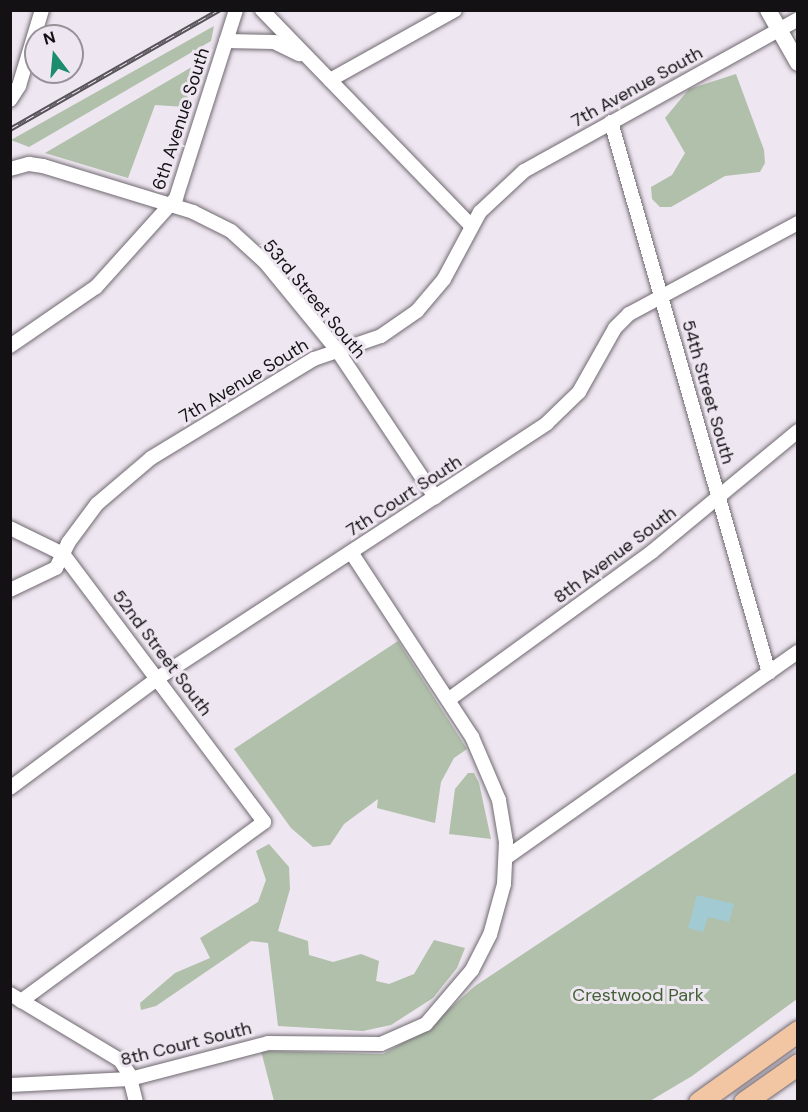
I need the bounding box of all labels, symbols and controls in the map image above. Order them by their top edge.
north arrow [24,24,84,84]
text: N [41,26,58,50]
street label: 7th Avenue South [568,42,706,132]
street label: 6th Avenue South [148,45,214,193]
street label: 53rd Street South [258,235,370,363]
street label: 54th Street South [677,318,739,466]
street label: 7th Avenue South [176,334,312,428]
street label: 7th Court South [342,451,466,541]
street label: 8th Avenue South [549,502,681,608]
street label: 52nd Street South [108,586,216,720]
park label: Crestwood Park [572,984,704,1006]
street label: 8th Court South [118,1017,254,1071]

